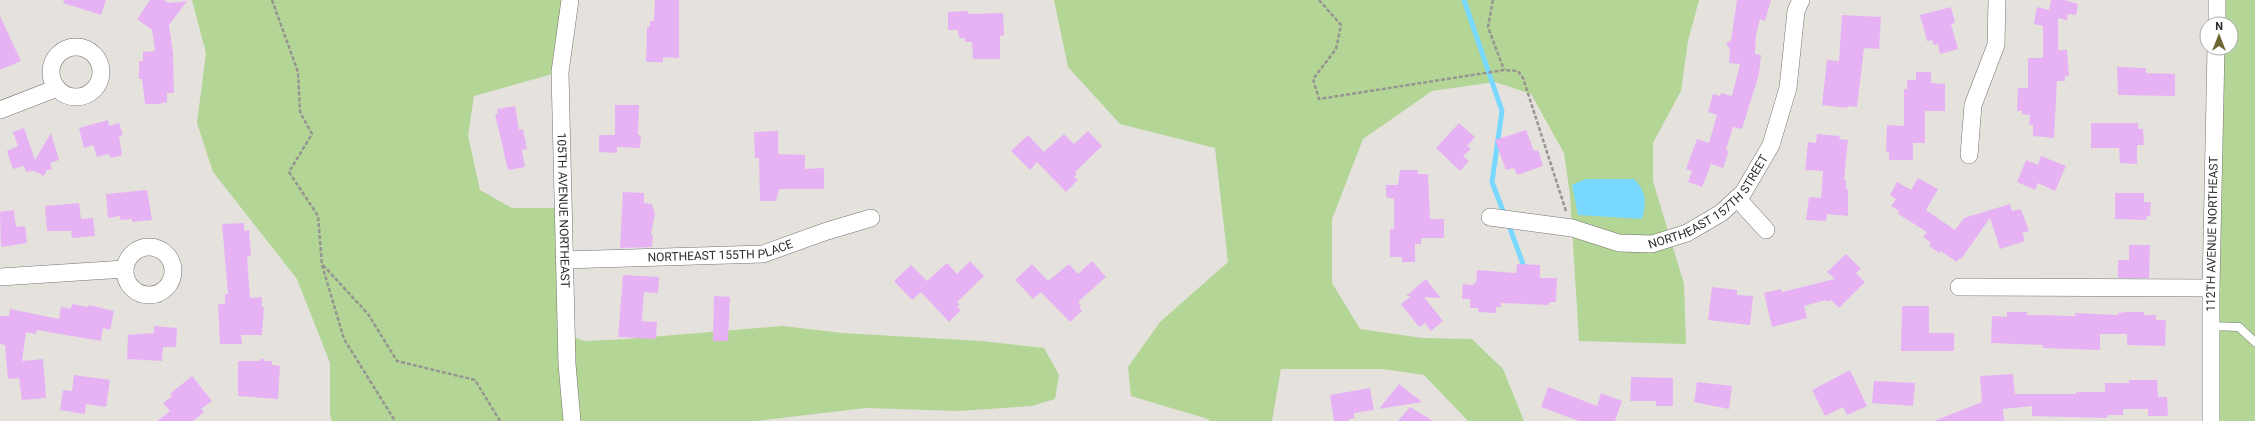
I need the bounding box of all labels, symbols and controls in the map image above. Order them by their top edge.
north arrow [2199,16,2239,56]
text: N [2215,20,2223,33]
street label: 105TH AVENUE NORTHEAST [554,132,572,288]
street label: NORTHEAST 157TH STREET [1647,152,1771,252]
street label: 112TH AVENUE NORTHEAST [2204,156,2221,312]
street label: NORTHEAST 155TH PLACE [647,237,795,264]

